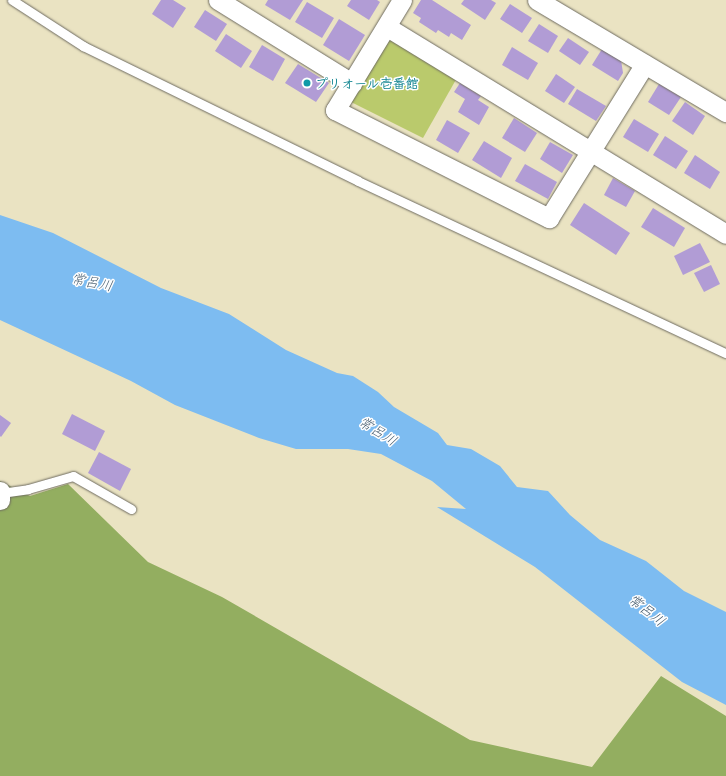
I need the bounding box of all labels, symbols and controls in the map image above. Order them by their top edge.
place label: プリオール壱番館 [315,75,419,91]
marker: プリオール壱番館 [302,78,312,88]
water label: 常呂川 [70,270,114,294]
water label: 常呂川 [356,413,400,449]
water label: 常呂川 [625,590,669,630]

